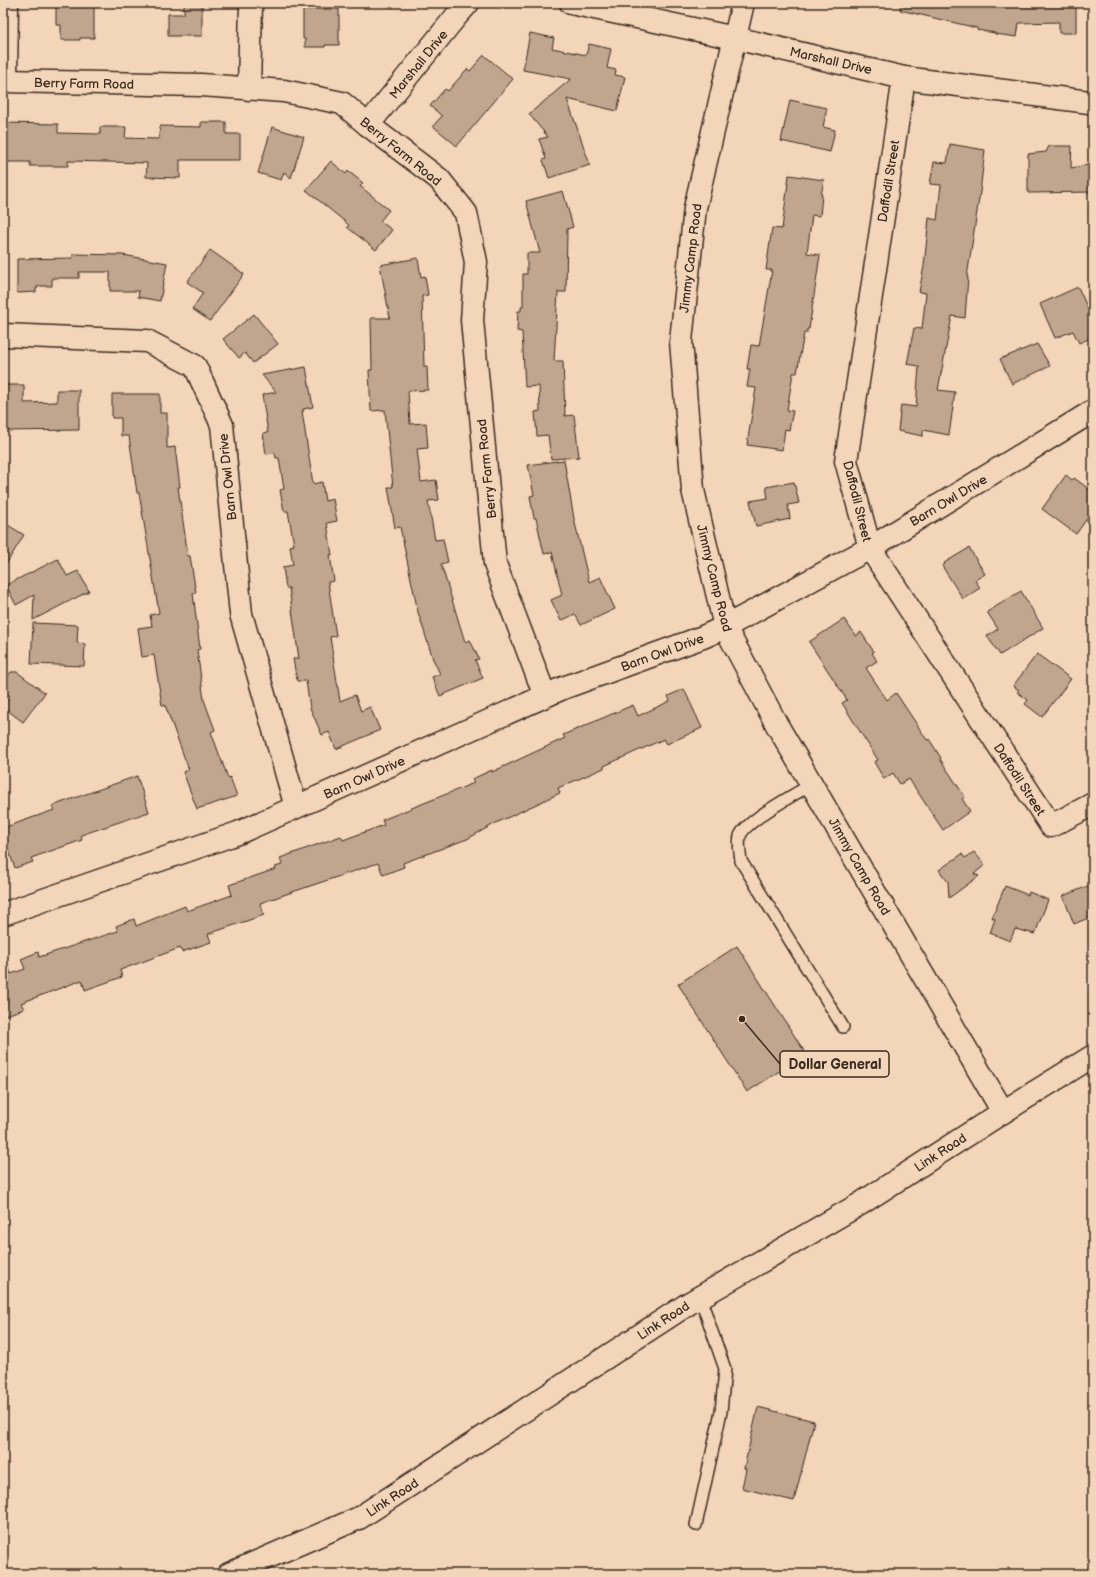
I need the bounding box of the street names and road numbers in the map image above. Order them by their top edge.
street label: Marshall Drive [386,27,452,102]
street label: Marshall Drive [788,44,874,78]
street label: Berry Farm Road [34,75,134,93]
street label: Berry Farm Road [356,114,444,190]
street label: Daffodil Street [875,139,903,223]
street label: Jimmy Camp Road [676,203,706,314]
street label: Berry Farm Road [474,418,500,520]
street label: Barn Owl Drive [215,432,241,521]
street label: Daffodil Street [839,459,875,543]
street label: Barn Owl Drive [907,471,990,530]
street label: Jimmy Camp Road [693,523,735,634]
street label: Barn Owl Drive [619,630,706,675]
street label: Daffodil Street [990,740,1048,819]
street label: Barn Owl Drive [321,753,408,803]
street label: Jimmy Camp Road [825,815,894,918]
street label: Link Road [911,1130,970,1176]
street label: Link Road [634,1298,693,1344]
street label: Link Road [363,1475,422,1521]

